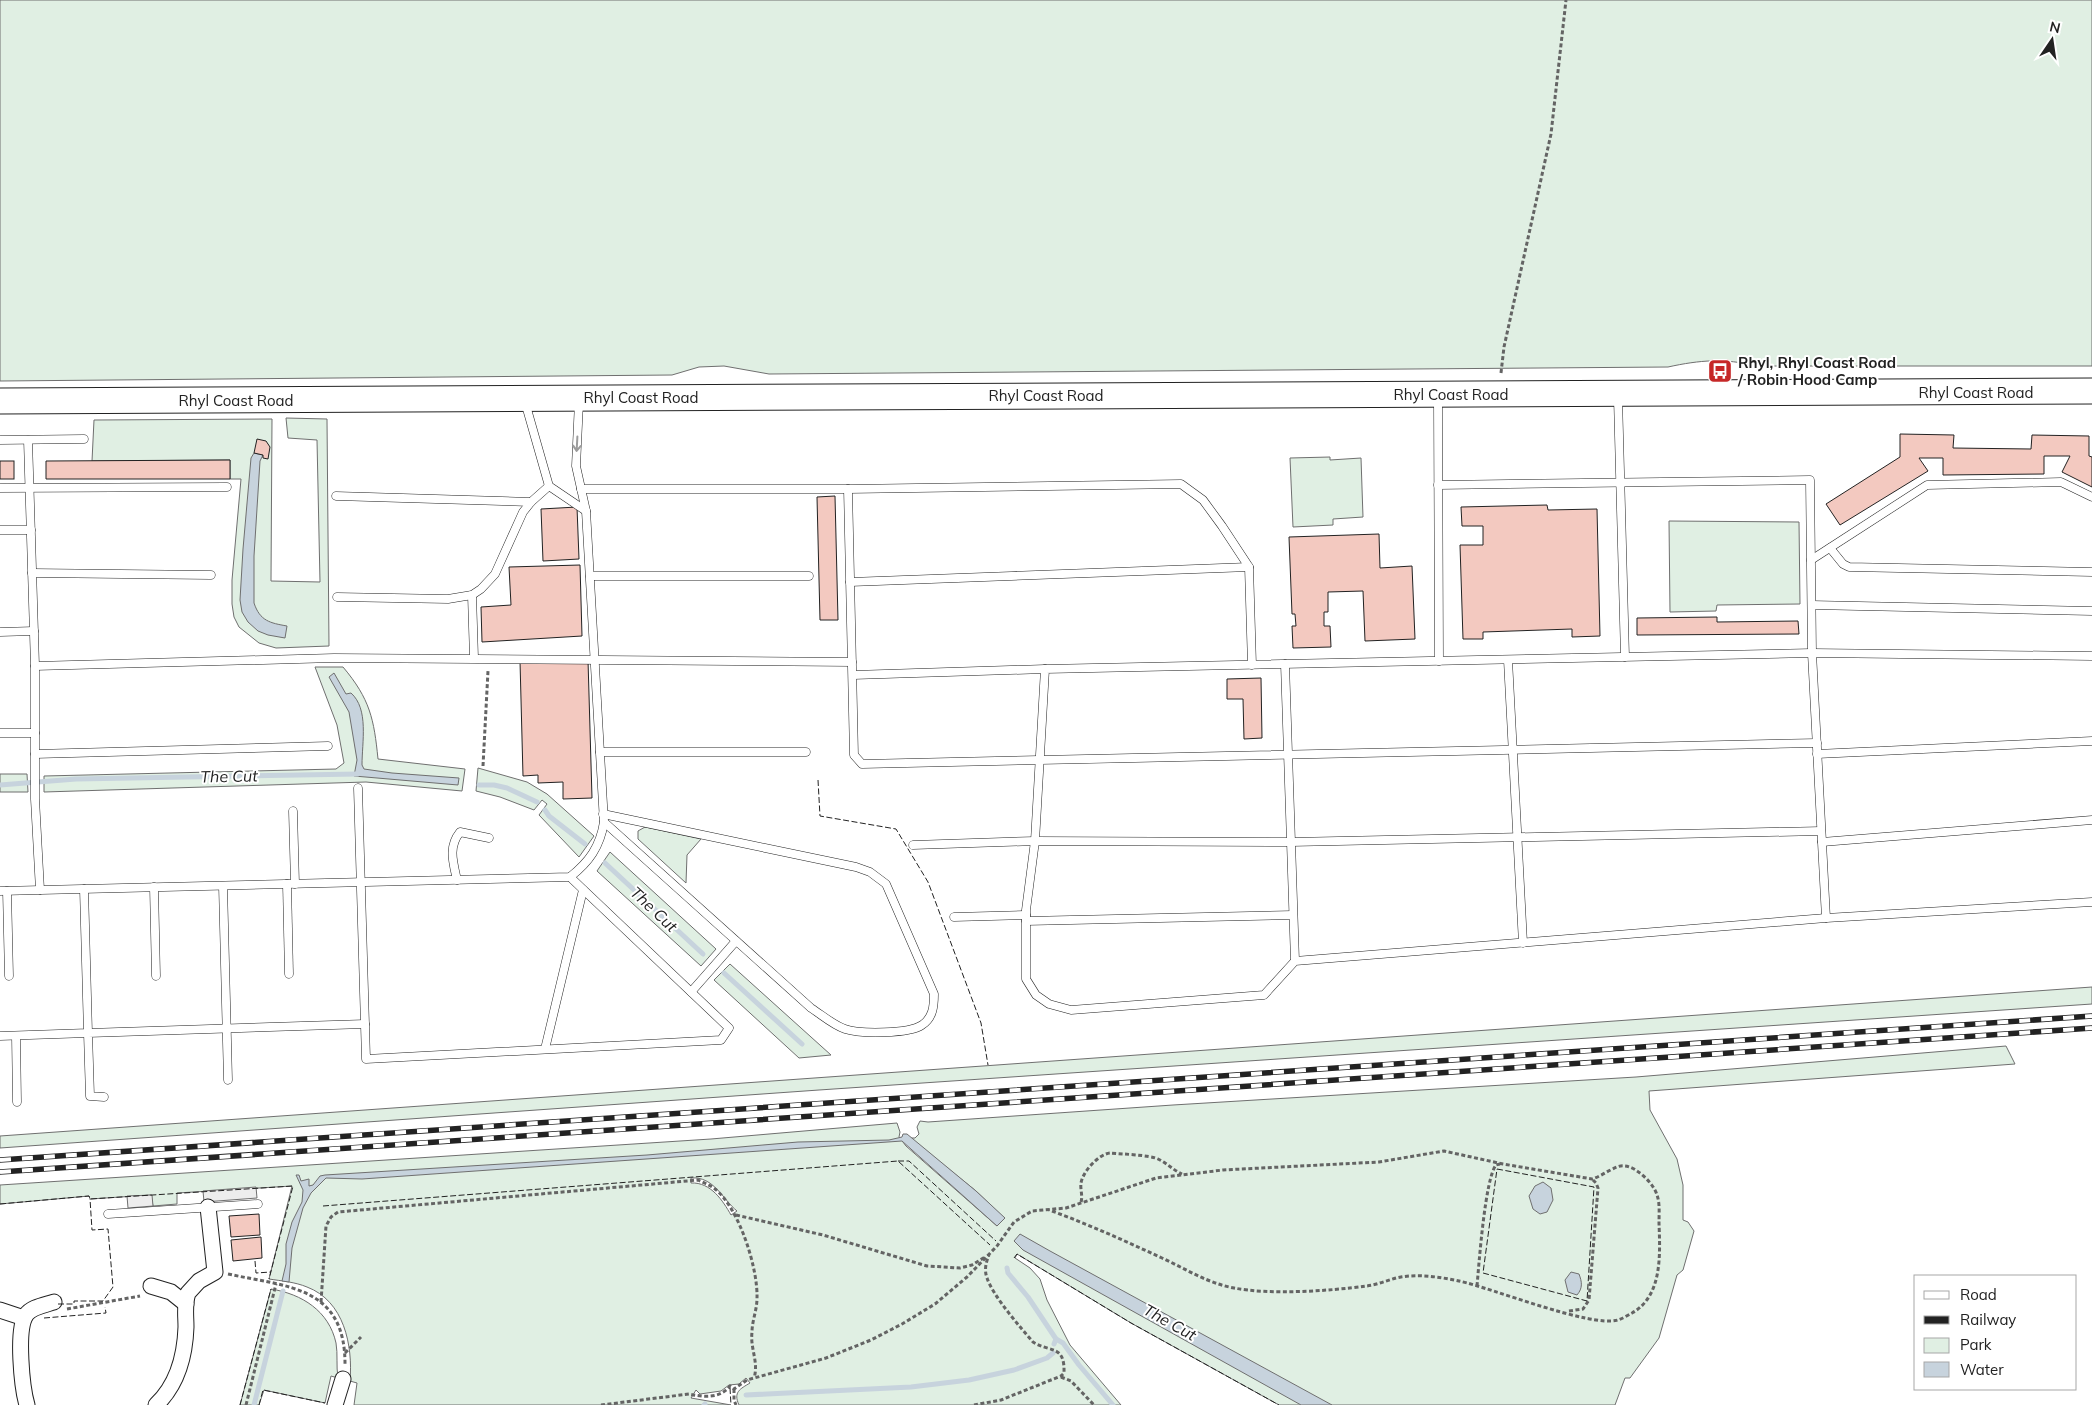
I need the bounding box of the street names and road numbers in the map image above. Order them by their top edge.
street label: Rhyl Coast Road [1918,383,2034,402]
street label: Rhyl Coast Road [1393,385,1509,404]
street label: Rhyl Coast Road [988,386,1104,405]
street label: Rhyl Coast Road [583,388,699,407]
street label: Rhyl Coast Road [178,391,294,410]

